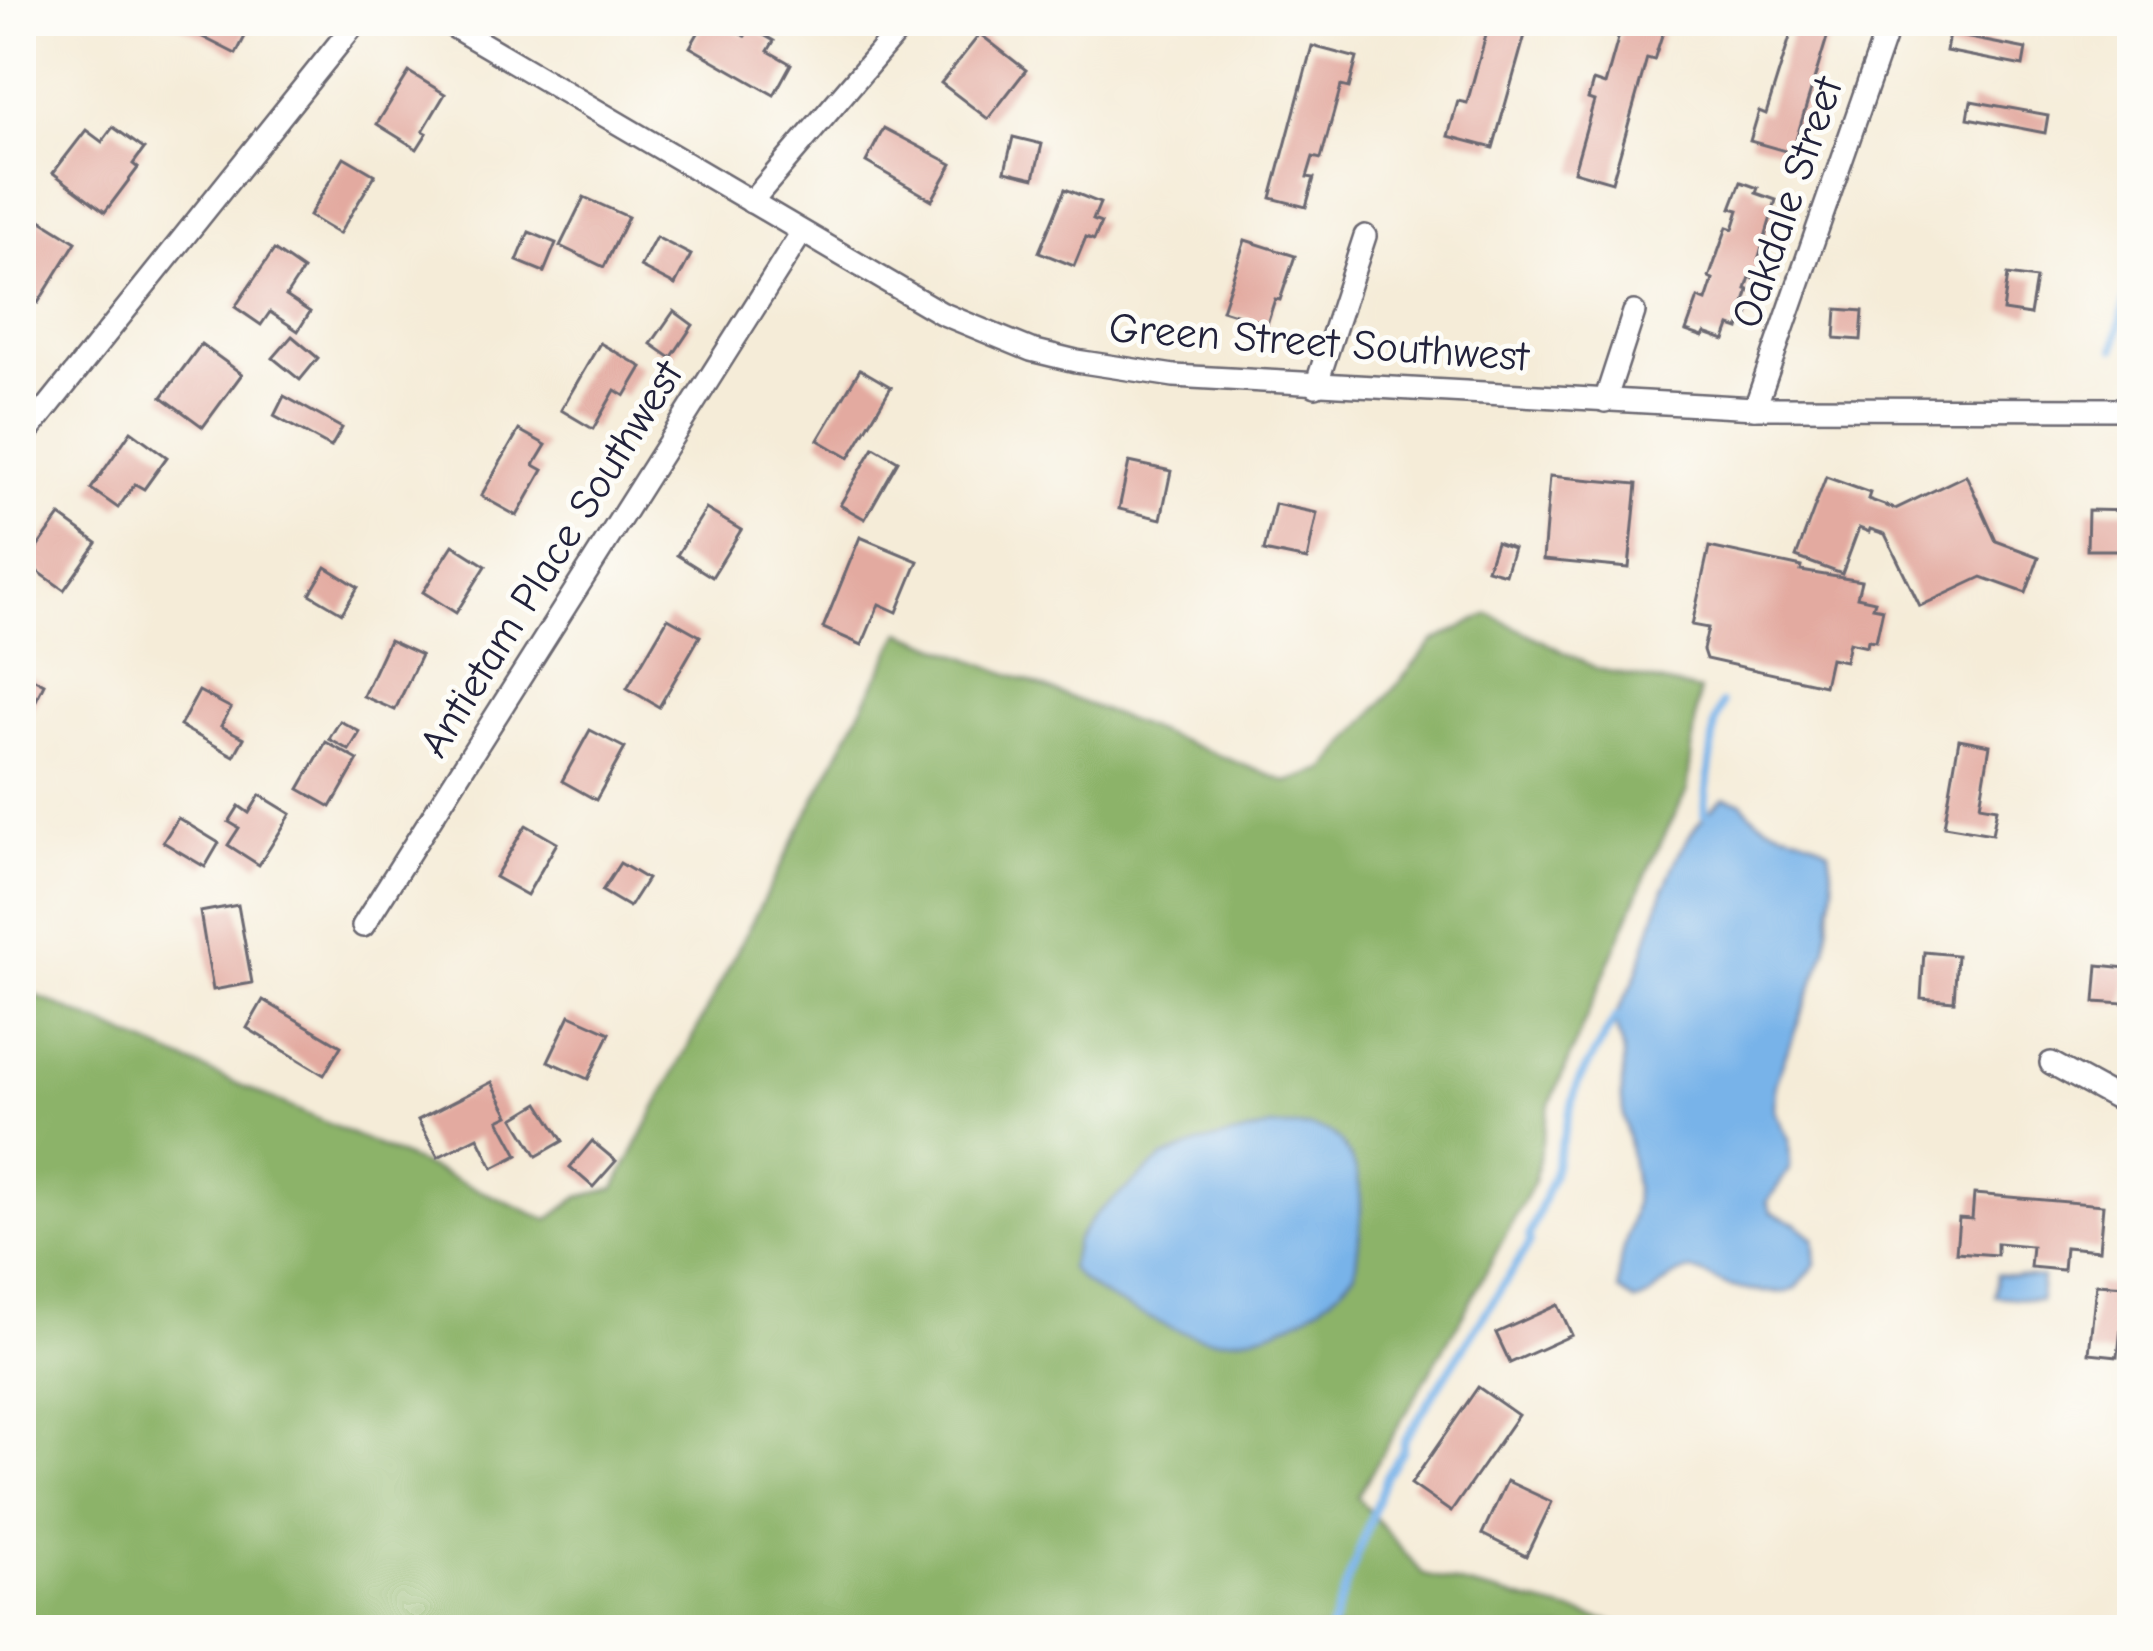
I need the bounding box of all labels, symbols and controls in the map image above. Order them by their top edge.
street label: Oakdale Street [1722,69,1854,334]
street label: Green Street Southwest [1107,303,1532,382]
street label: Antietam Place Southwest [409,350,694,766]

